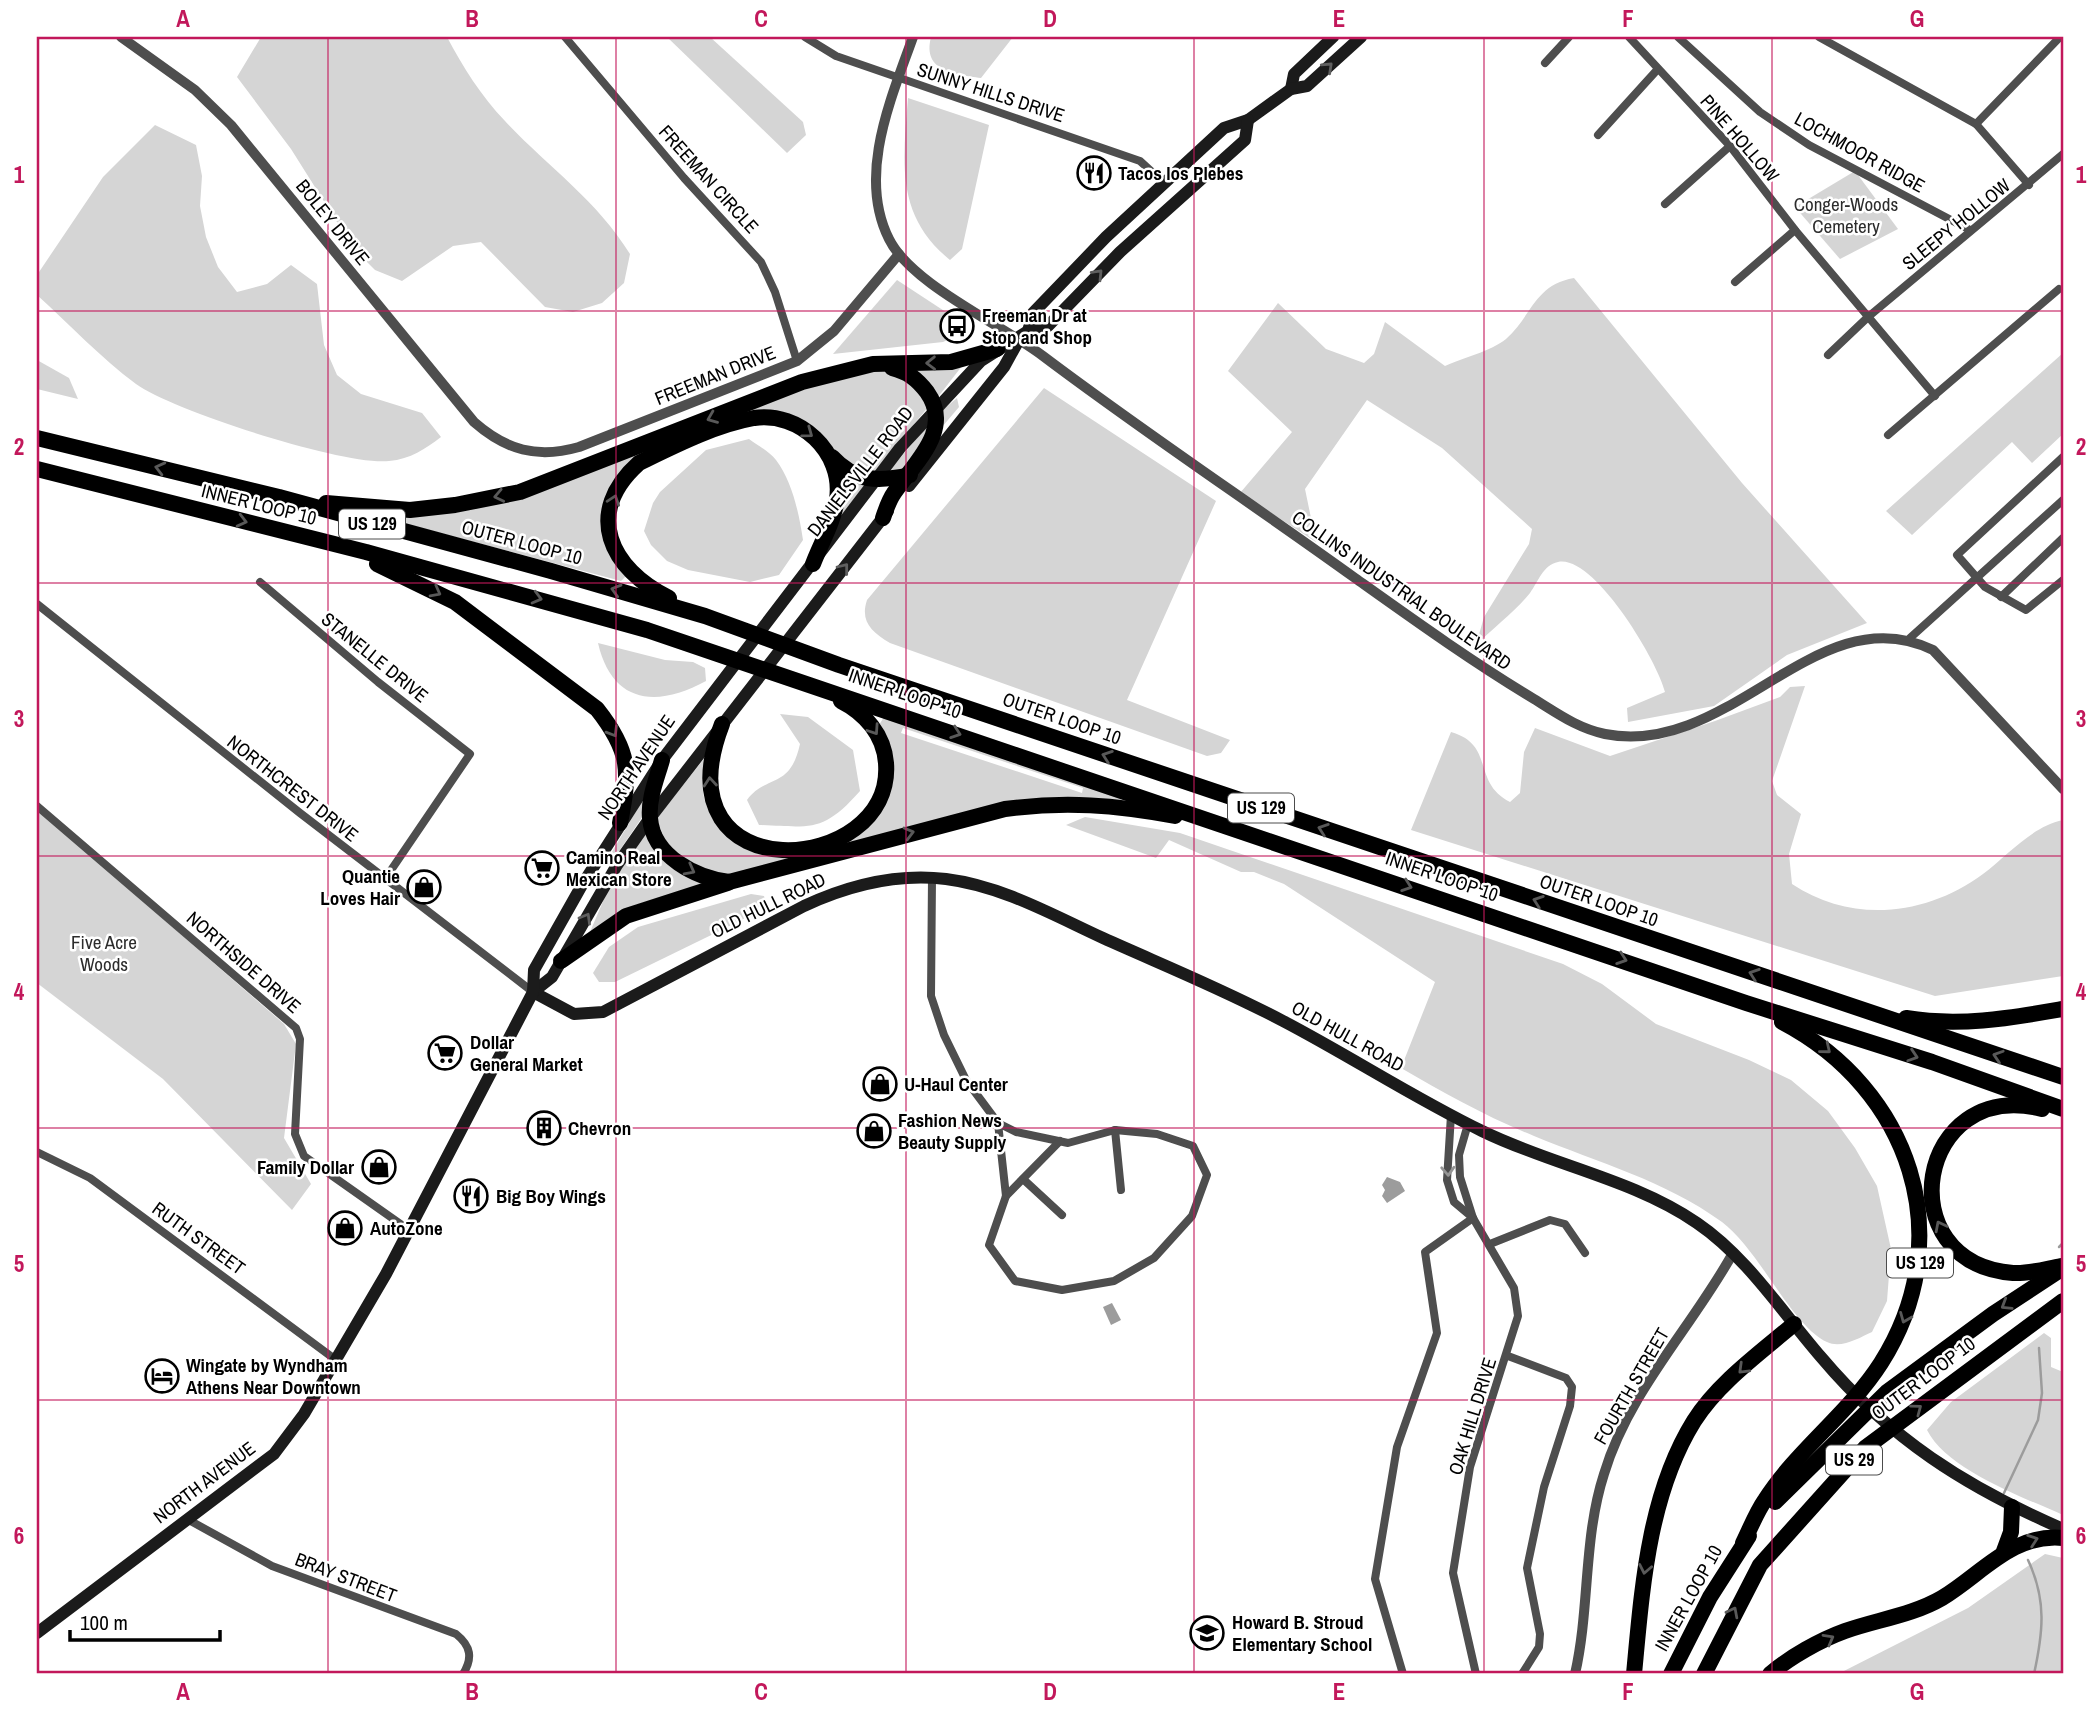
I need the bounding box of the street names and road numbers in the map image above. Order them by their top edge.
street label: SUNNY HILLS DRIVE [914,56,1068,128]
street label: PINE HOLLOW [1695,89,1786,188]
street label: LOCHMOOR RIDGE [1790,105,1930,199]
street label: FREEMAN CIRCLE [653,119,765,239]
street label: SLEEPY HOLLOW [1896,172,2016,276]
street label: BOLEY DRIVE [290,174,376,270]
street label: FREEMAN DRIVE [651,339,779,411]
street label: DANIELSVILLE ROAD [801,401,919,541]
street label: INNER LOOP 10 [199,477,319,531]
street label: COLLINS INDUSTRIAL BOULEVARD [1287,504,1517,676]
road number: US 129 [339,510,405,538]
street label: OUTER LOOP 10 [459,513,585,571]
street label: STANELLE DRIVE [316,606,434,708]
street label: INNER LOOP 10 [845,662,965,724]
street label: OUTER LOOP 10 [999,686,1125,750]
street label: NORTH AVENUE [591,709,681,825]
street label: NORTHCREST DRIVE [222,729,364,847]
road number: US 129 [1228,794,1294,822]
street label: INNER LOOP 10 [1382,845,1502,907]
street label: OLD HULL ROAD [706,866,830,944]
street label: OUTER LOOP 10 [1536,868,1662,932]
street label: NORTHSIDE DRIVE [181,905,307,1019]
street label: OLD HULL ROAD [1287,994,1409,1078]
street label: RUTH STREET [147,1195,251,1281]
road number: US 129 [1887,1248,1953,1278]
street label: FOURTH STREET [1587,1323,1675,1449]
street label: OUTER LOOP 10 [1866,1330,1980,1426]
street label: OAK HILL DRIVE [1442,1354,1502,1478]
street label: NORTH AVENUE [148,1435,260,1529]
road number: US 29 [1826,1446,1882,1475]
street label: INNER LOOP 10 [1648,1540,1728,1656]
street label: BRAY STREET [291,1546,401,1608]

